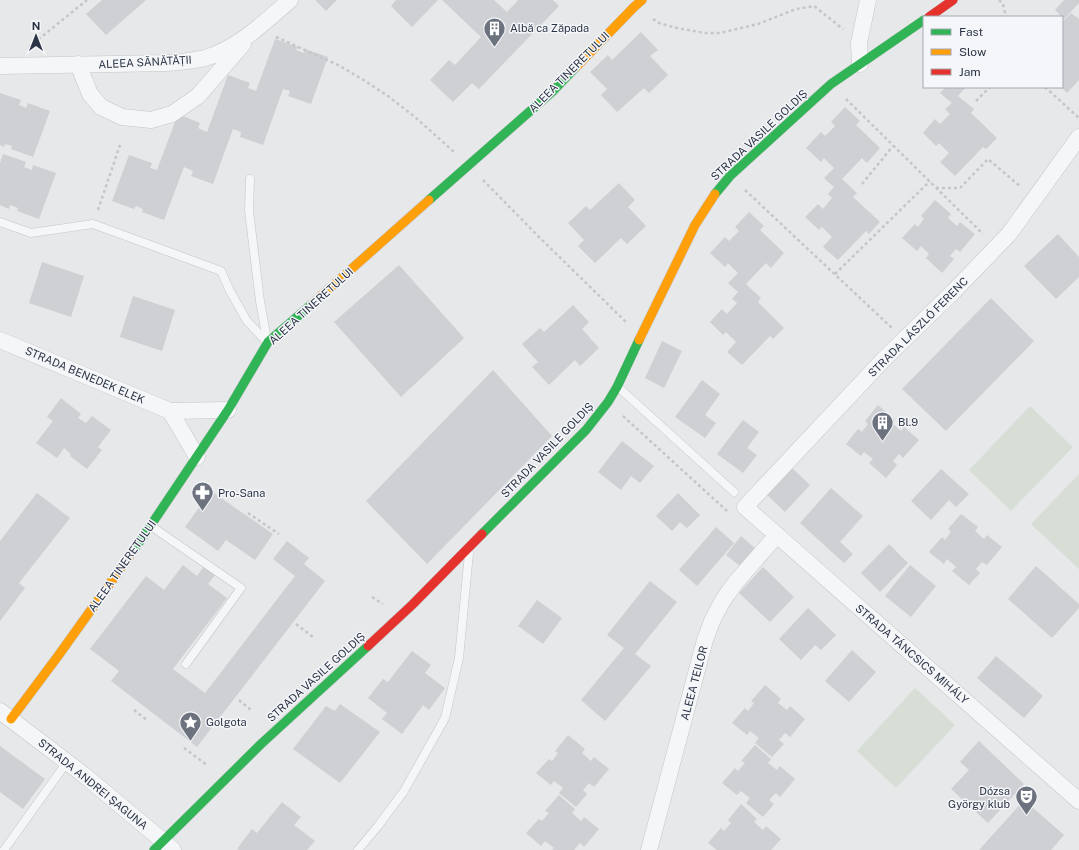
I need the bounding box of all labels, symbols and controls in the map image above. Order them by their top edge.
building icon: Albă ca Zăpada [481,15,507,48]
north arrow [16,16,56,56]
legend [923,16,1063,88]
text: N [32,20,40,32]
place label: Albă ca Zăpada [510,22,589,34]
text: Fast [959,25,984,39]
street label: ALEEA TINERETULUI [526,29,612,115]
text: Slow [959,45,987,59]
street label: ALEEA SĂNĂTĂȚII [98,54,192,70]
text: Jam [959,65,981,79]
street label: STRADA VASILE GOLDIȘ [708,87,810,183]
street label: ALEEA TINERETULUI [267,265,355,347]
street label: STRADA LÁSZLÓ FERENC [865,274,970,379]
street label: STRADA BENEDEK ELEK [23,344,147,406]
street label: STRADA VASILE GOLDIȘ [498,400,596,500]
building icon: Bl.9 [869,409,895,442]
place label: Bl.9 [898,416,918,428]
pharmacy icon: Pro-Sana [190,480,216,513]
place label: Pro-Sana [218,487,265,499]
street label: ALEEA TINERETULUI [86,518,158,614]
street label: STRADA TÁNCSICS MIHÁLY [853,601,972,706]
street label: STRADA VASILE GOLDIȘ [265,630,367,724]
street label: ALEEA TEILOR [678,645,710,721]
place icon: Golgota [178,709,204,742]
place label: Golgota [206,716,247,728]
street label: STRADA ANDREI ȘAGUNA [36,736,150,832]
theatre icon: Dózsa György klub [1013,784,1039,817]
place label: Dózsa György klub [948,785,1010,810]

